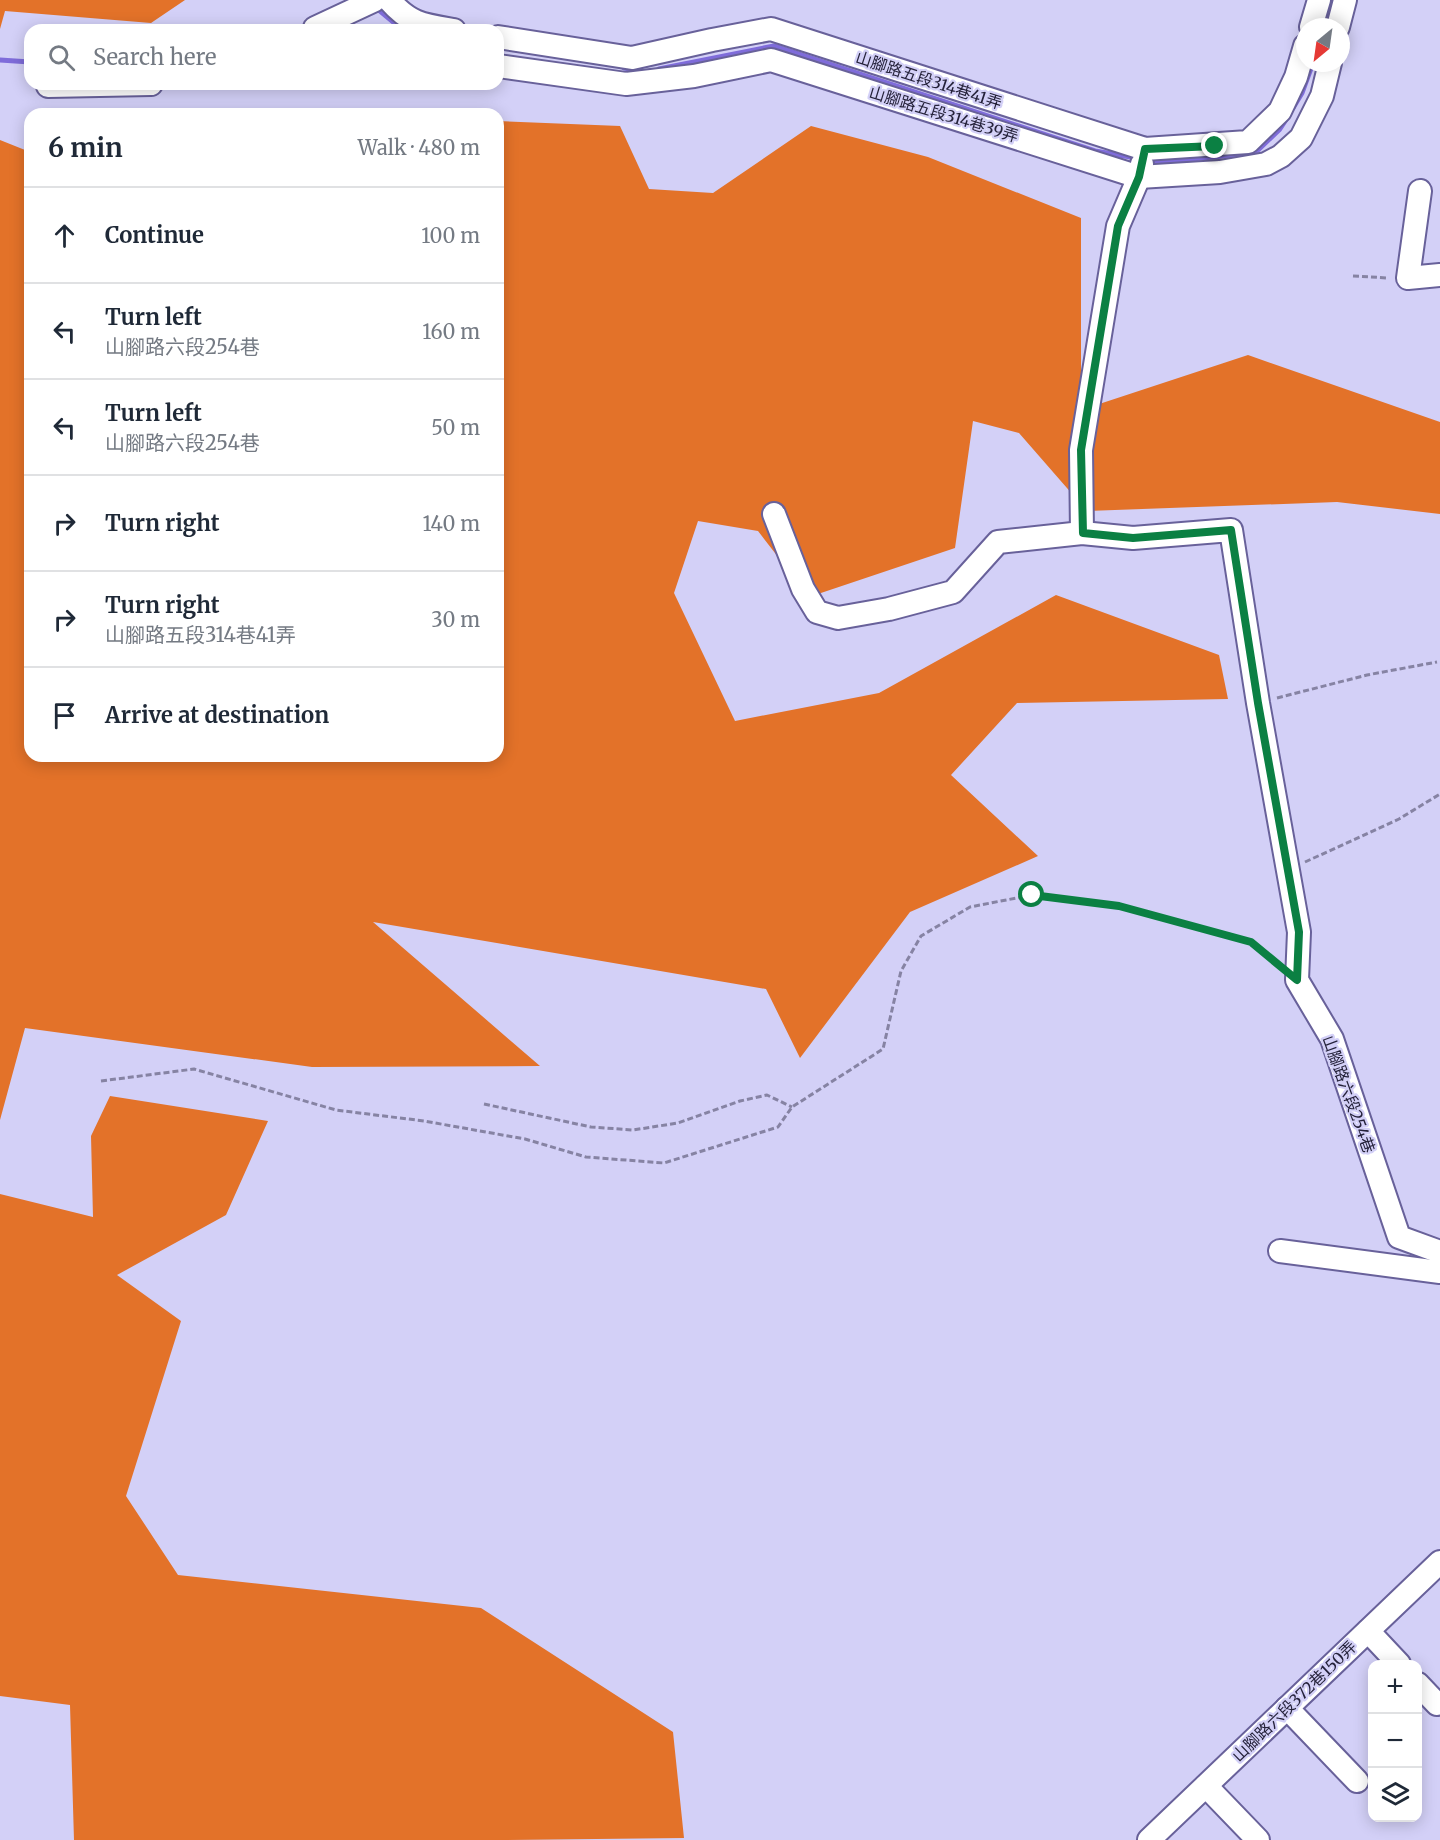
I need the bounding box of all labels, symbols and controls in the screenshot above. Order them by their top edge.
north arrow [1296,18,1350,72]
search box [24,24,504,90]
icon: search [45,41,78,74]
text: Search here [93,43,216,71]
street label: 山腳路五段314巷41弄 [853,47,1005,113]
street label: 山腳路五段314巷39弄 [867,82,1021,146]
text: 6 min [48,131,123,164]
route end [1201,132,1227,158]
text: Walk · 480 m [358,135,480,160]
icon: ahead [48,219,81,252]
text: Continue [105,221,204,249]
text: 100 m [421,223,480,248]
text: Turn left [105,303,202,331]
icon: left [48,315,81,348]
text: 160 m [422,319,480,344]
text: 山腳路六段254巷 [105,334,260,359]
text: Turn left [105,399,202,427]
icon: left [48,411,81,444]
text: 50 m [431,415,480,440]
text: 山腳路六段254巷 [105,430,260,455]
icon: right [48,507,81,540]
text: Turn right [105,509,219,537]
text: 140 m [423,511,480,536]
text: Turn right [105,591,219,619]
icon: right [48,603,81,636]
text: 30 m [431,607,480,632]
text: 山腳路五段314巷41弄 [105,622,296,647]
icon: arrive [48,699,81,732]
text: Arrive at destination [105,701,329,729]
route start [1018,881,1044,907]
street label: 山腳路六段254巷 [1318,1032,1380,1156]
street label: 山腳路六段372巷150弄 [1228,1636,1360,1766]
map controls [1368,1660,1422,1822]
button: + [1368,1660,1422,1714]
button: − [1368,1714,1422,1768]
button: layers [1368,1768,1422,1822]

